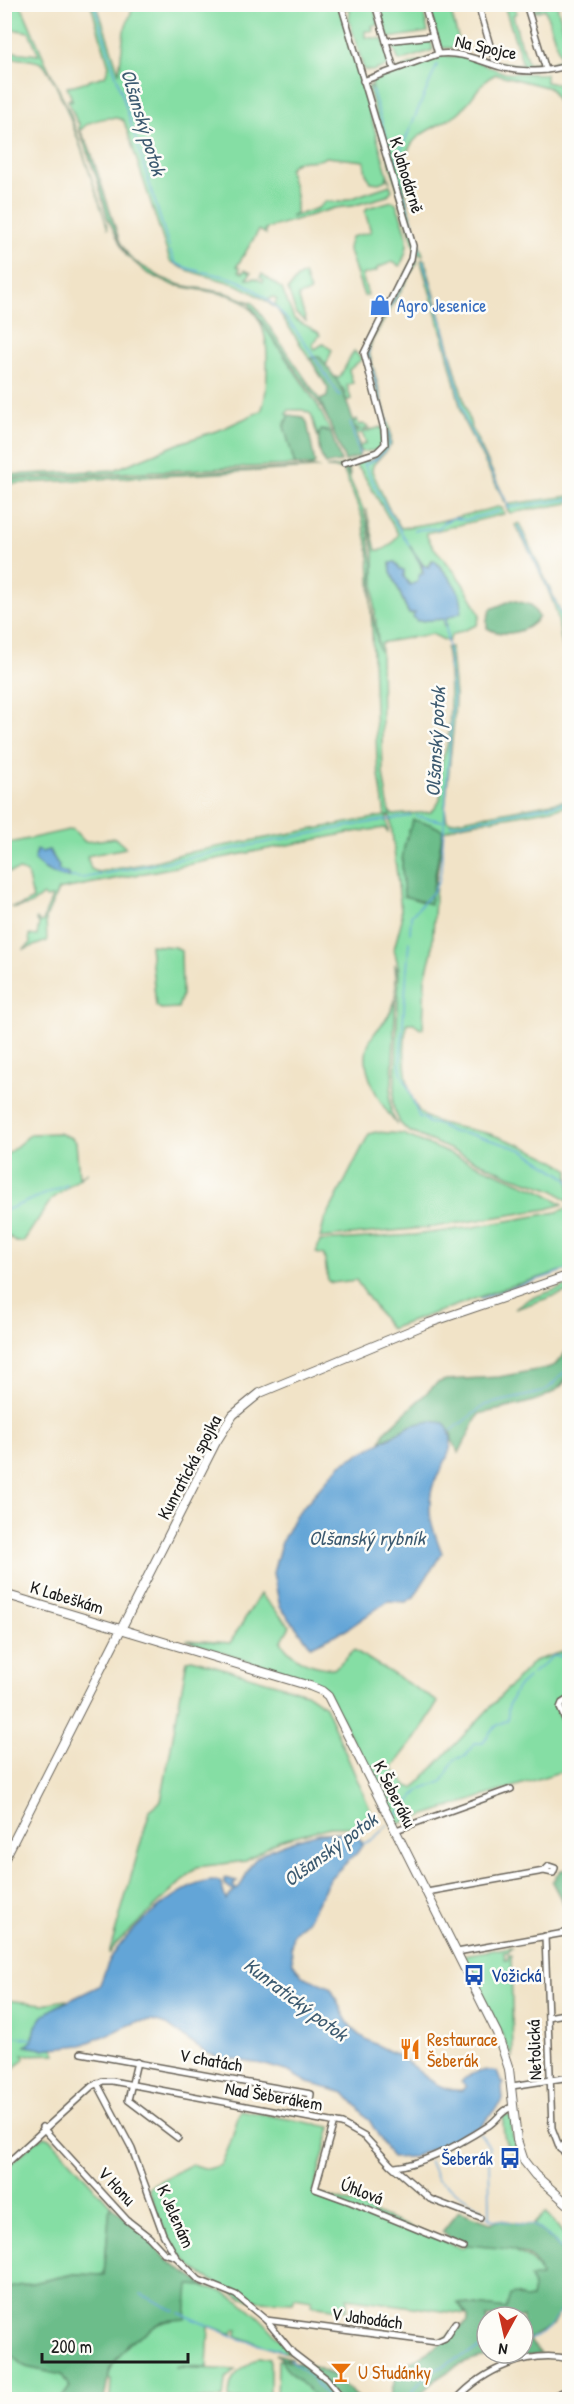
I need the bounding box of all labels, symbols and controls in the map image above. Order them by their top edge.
street label: Na Spojce [453,28,519,66]
water label: Olšanský potok [114,65,173,180]
street label: K Jahodárně [384,134,430,216]
shop icon: Agro Jesenice [368,293,392,317]
place label: Agro Jesenice [397,293,486,318]
water label: Olšanský potok [419,685,452,798]
street label: Kunratická spojka [151,1410,227,1524]
water label: Olšanský rybník [309,1524,427,1552]
street label: K Labeškám [27,1574,107,1620]
street label: K Šeberáku [367,1756,423,1832]
water label: Olšanský potok [278,1805,384,1893]
water label: Kunratický potok [238,1951,355,2049]
bus stop icon: Vožická [462,1963,486,1987]
place label: Vožická [491,1963,542,1988]
street label: Netolická [520,2019,548,2081]
place label: Restaurace Šeberák [427,2027,498,2073]
restaurant icon: Restaurace Šeberák [398,2037,422,2061]
street label: V chatách [177,2042,245,2078]
street label: Nad Šeberákem [223,2075,325,2117]
place label: Šeberák [442,2146,494,2171]
bus stop icon: Šeberák [498,2146,522,2170]
street label: V Honu [92,2161,142,2211]
street label: Úhlová [337,2171,387,2211]
street label: K Jelenám [151,2180,201,2252]
street label: V Jahodách [330,2301,405,2335]
north arrow [475,2305,535,2365]
scale bar [42,2326,188,2364]
text: 200 m [51,2334,92,2359]
text: N [497,2338,509,2361]
bar icon: U Studánky [329,2360,353,2384]
place label: U Studánky [358,2360,431,2385]

